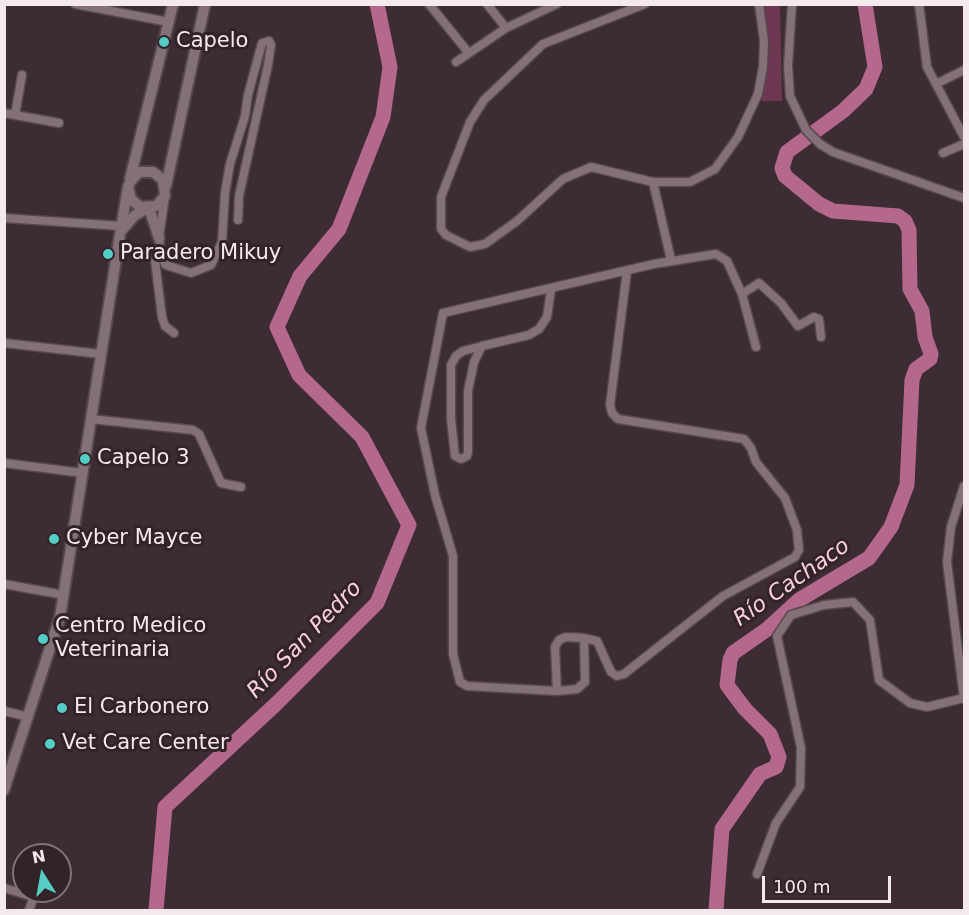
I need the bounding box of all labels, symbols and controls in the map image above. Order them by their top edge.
place label: Capelo [176,29,248,55]
marker: Capelo [157,35,171,49]
place label: Paradero Mikuy [120,241,281,267]
marker: Paradero Mikuy [101,247,115,261]
place label: Capelo 3 [97,446,190,472]
marker: Capelo 3 [78,452,92,466]
place label: Cyber Mayce [66,526,203,552]
marker: Cyber Mayce [47,532,61,546]
water label: Río Cachaco [729,533,855,633]
water label: Río San Pedro [242,576,368,704]
place label: Centro Medico Veterinaria [55,614,206,664]
marker: Centro Medico Veterinaria [36,632,50,646]
place label: El Carbonero [74,695,209,721]
marker: El Carbonero [55,701,69,715]
place label: Vet Care Center [62,731,229,757]
marker: Vet Care Center [43,737,57,751]
north arrow [12,843,72,903]
text: N [30,846,47,867]
scale bar [765,864,894,902]
text: 100 m [773,876,831,897]

